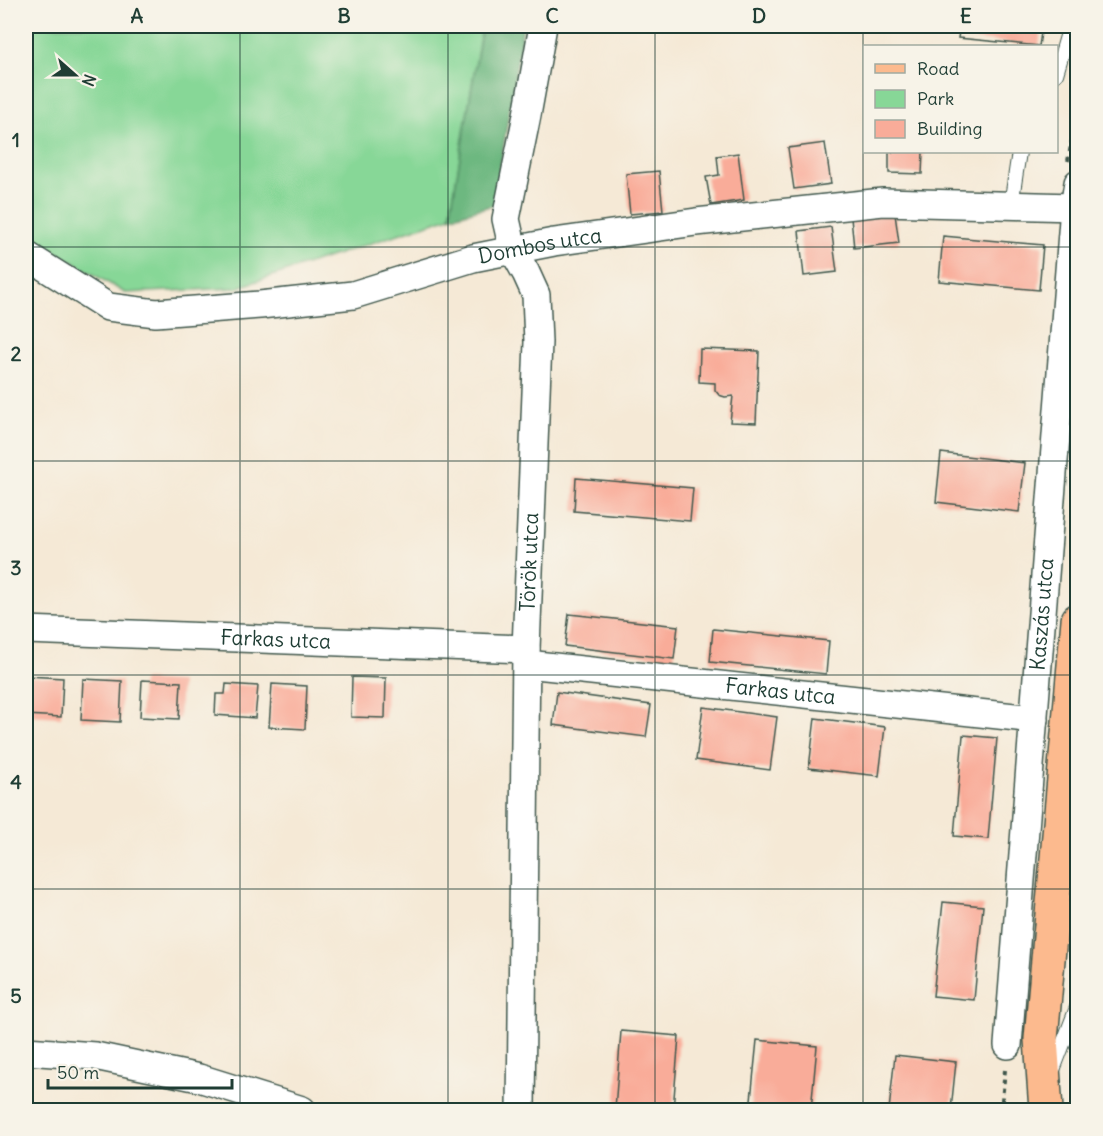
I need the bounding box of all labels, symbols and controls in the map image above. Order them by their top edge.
text: A [131,3,144,28]
text: B [337,3,351,28]
text: C [545,3,559,28]
text: D [752,3,766,28]
text: E [960,3,972,28]
north arrow [45,45,105,105]
legend [863,45,1058,153]
text: Road [917,57,960,80]
text: N [78,72,100,89]
text: Park [917,87,954,110]
text: Building [917,117,982,140]
text: 1 [12,127,20,152]
street label: Dombos utca [476,221,603,270]
text: 2 [11,341,22,366]
street label: Török utca [513,512,544,612]
text: 3 [10,555,22,580]
street label: Kaszás utca [1024,557,1059,672]
street label: Farkas utca [220,623,332,655]
street label: Farkas utca [724,672,837,710]
text: 4 [10,769,22,794]
text: 5 [10,983,22,1008]
scale bar [48,1052,232,1090]
text: 50 m [57,1061,99,1084]

